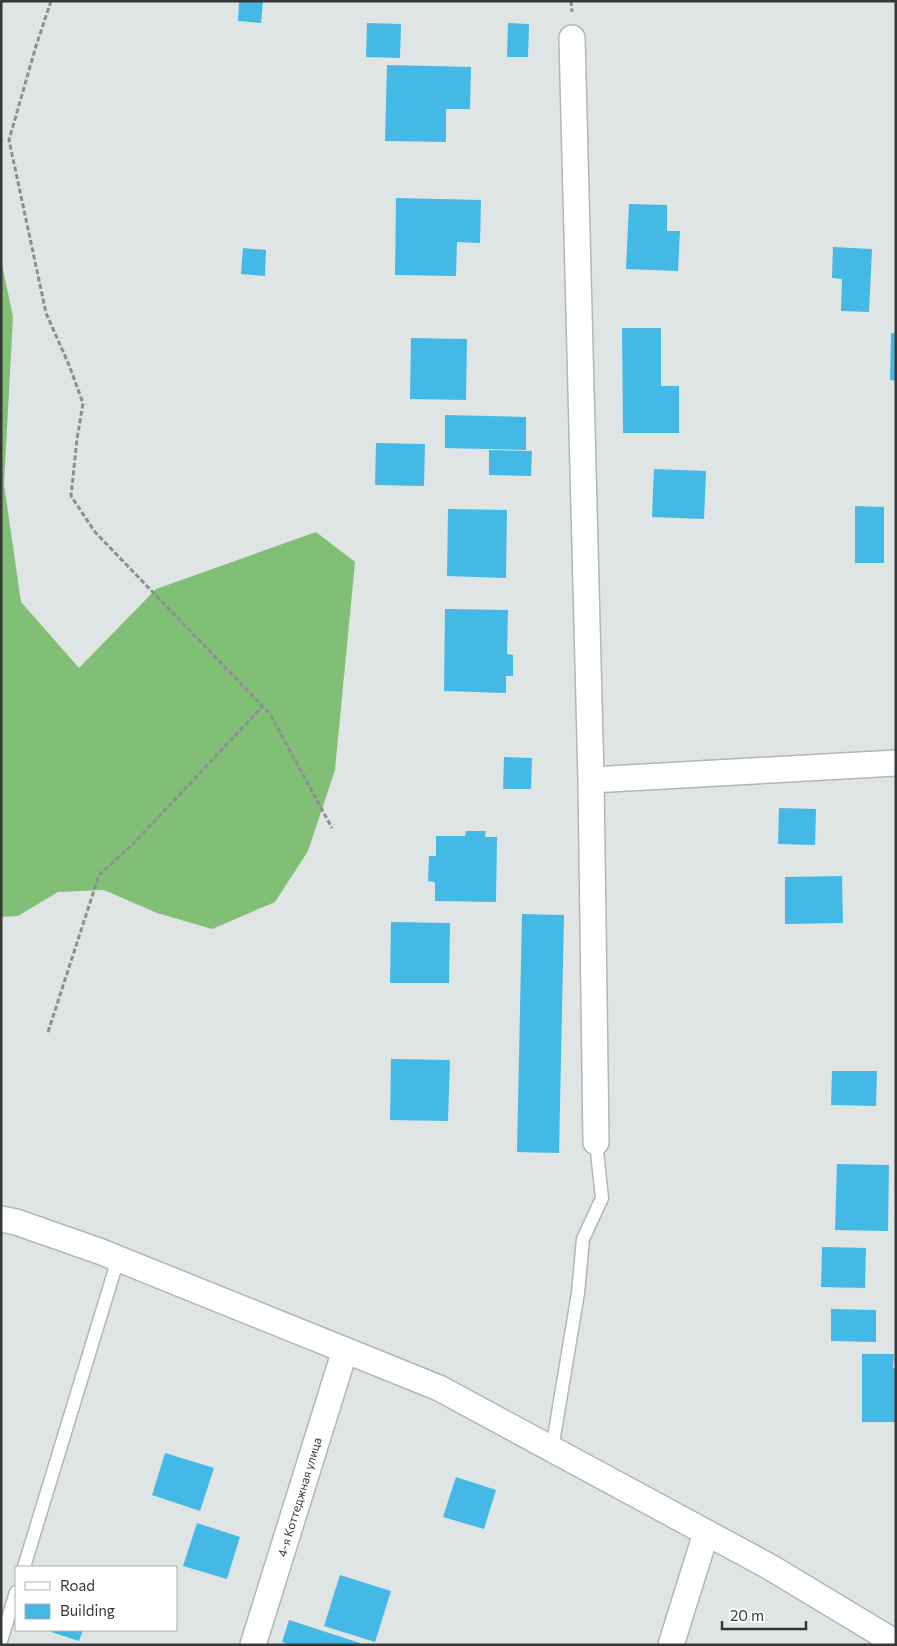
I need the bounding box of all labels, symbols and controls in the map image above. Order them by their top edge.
street label: 4-я Коттеджная улица [274,1436,324,1558]
legend [15,1566,178,1631]
text: Road [60,1576,95,1594]
scale bar [722,1598,806,1630]
text: Building [60,1601,115,1619]
text: 20 m [730,1606,764,1624]

